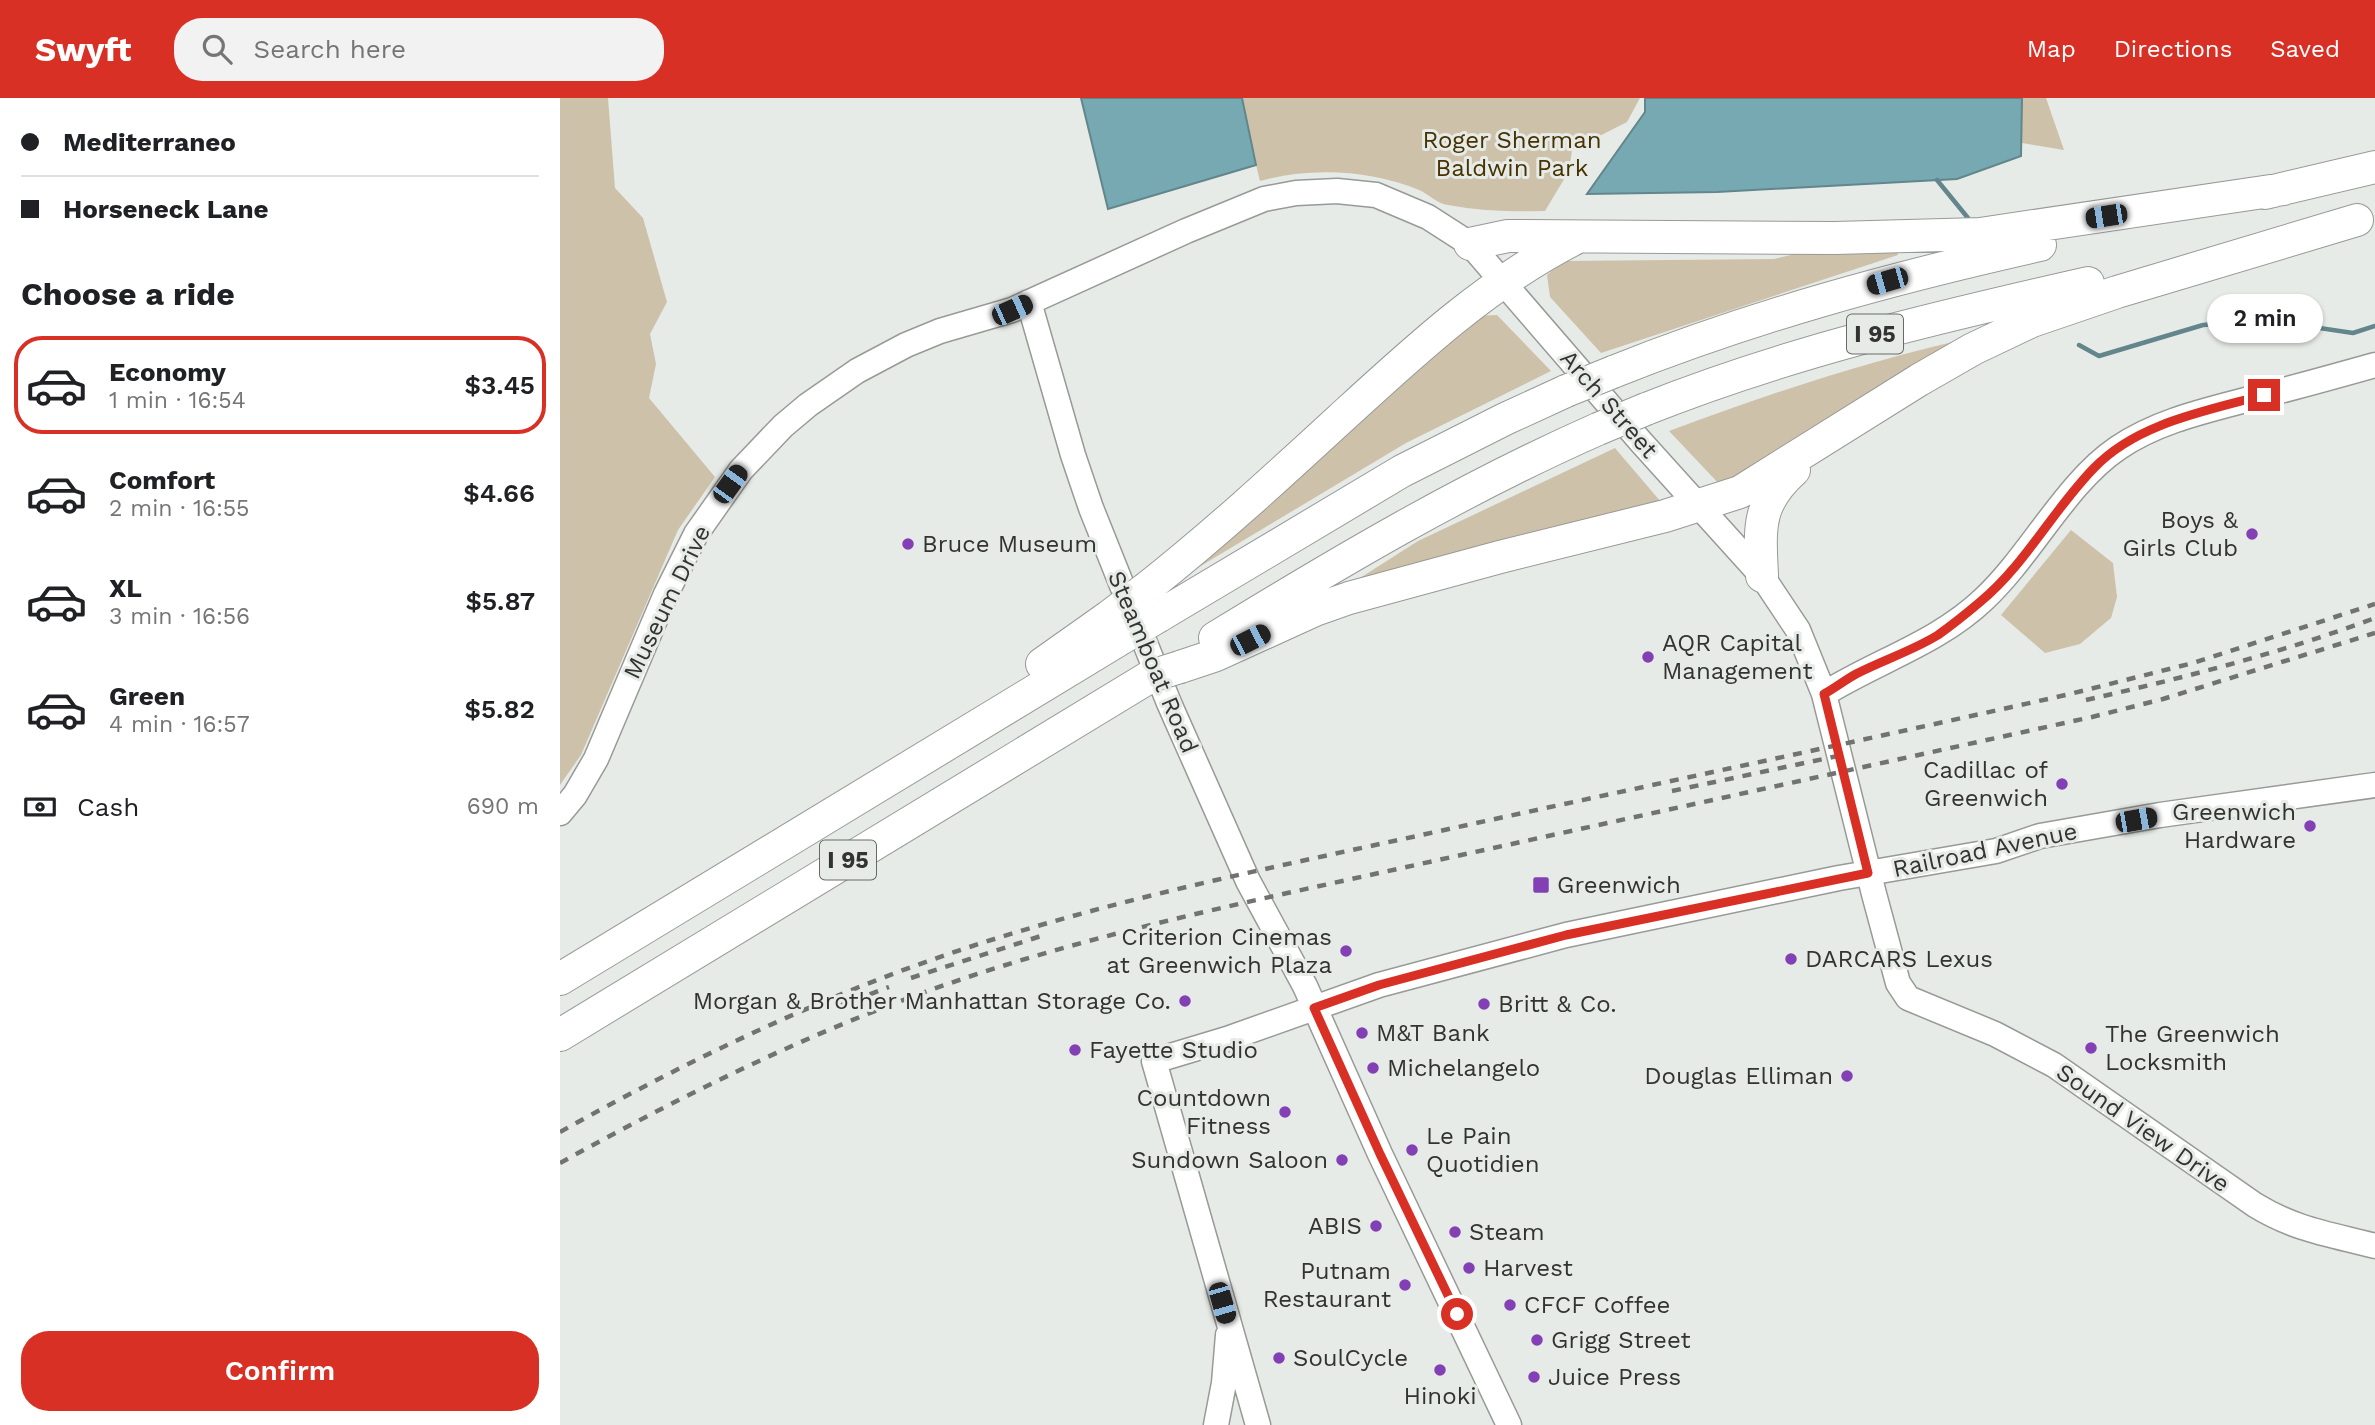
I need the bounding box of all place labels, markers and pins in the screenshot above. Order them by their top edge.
place label: Boys & Girls Club [2123,506,2239,562]
marker: Boys & Girls Club [2244,526,2260,542]
place label: Bruce Museum [922,530,1097,558]
marker: Bruce Museum [900,536,916,552]
place label: AQR Capital Management [1662,629,1812,685]
marker: AQR Capital Management [1640,649,1656,665]
place label: Cadillac of Greenwich [1923,756,2049,812]
marker: Cadillac of Greenwich [2054,776,2070,792]
place label: Greenwich Hardware [2172,798,2296,854]
marker: Greenwich Hardware [2302,818,2318,834]
place label: Greenwich [1557,871,1681,899]
marker: Greenwich [1531,875,1551,895]
place label: Criterion Cinemas at Greenwich Plaza [1107,923,1332,979]
marker: Criterion Cinemas at Greenwich Plaza [1338,943,1354,959]
place label: DARCARS Lexus [1805,945,1993,973]
marker: DARCARS Lexus [1783,951,1799,967]
place label: Morgan & Brother Manhattan Storage Co. [693,987,1171,1015]
place label: Britt & Co. [1498,990,1617,1018]
marker: Morgan & Brother Manhattan Storage Co. [1177,993,1193,1009]
marker: Britt & Co. [1476,996,1492,1012]
place label: M&T Bank [1376,1019,1490,1047]
place label: The Greenwich Locksmith [2105,1020,2280,1076]
marker: M&T Bank [1354,1025,1370,1041]
place label: Fayette Studio [1089,1036,1258,1064]
marker: The Greenwich Locksmith [2083,1040,2099,1056]
marker: Fayette Studio [1067,1042,1083,1058]
place label: Michelangelo [1387,1054,1540,1082]
marker: Michelangelo [1365,1060,1381,1076]
place label: Douglas Elliman [1644,1062,1833,1090]
marker: Douglas Elliman [1839,1068,1855,1084]
place label: Countdown Fitness [1137,1084,1271,1140]
marker: Countdown Fitness [1277,1104,1293,1120]
place label: Le Pain Quotidien [1426,1122,1540,1178]
marker: Le Pain Quotidien [1404,1142,1420,1158]
place label: Sundown Saloon [1131,1146,1328,1174]
marker: Sundown Saloon [1334,1152,1350,1168]
place label: ABIS [1308,1212,1362,1240]
marker: ABIS [1368,1218,1384,1234]
place label: Steam [1469,1218,1545,1246]
marker: Steam [1447,1224,1463,1240]
place label: Harvest [1483,1254,1573,1282]
place label: Putnam Restaurant [1263,1257,1391,1313]
marker: Harvest [1461,1260,1477,1276]
marker: Putnam Restaurant [1397,1277,1413,1293]
place label: CFCF Coffee [1524,1291,1670,1319]
marker: CFCF Coffee [1502,1297,1518,1313]
place label: Grigg Street [1551,1326,1691,1354]
marker: Grigg Street [1529,1332,1545,1348]
place label: SoulCycle [1293,1344,1408,1372]
marker: SoulCycle [1271,1350,1287,1366]
marker: Hinoki [1432,1362,1448,1378]
place label: Juice Press [1548,1363,1681,1391]
marker: Juice Press [1526,1369,1542,1385]
place label: Hinoki [1403,1382,1477,1410]

